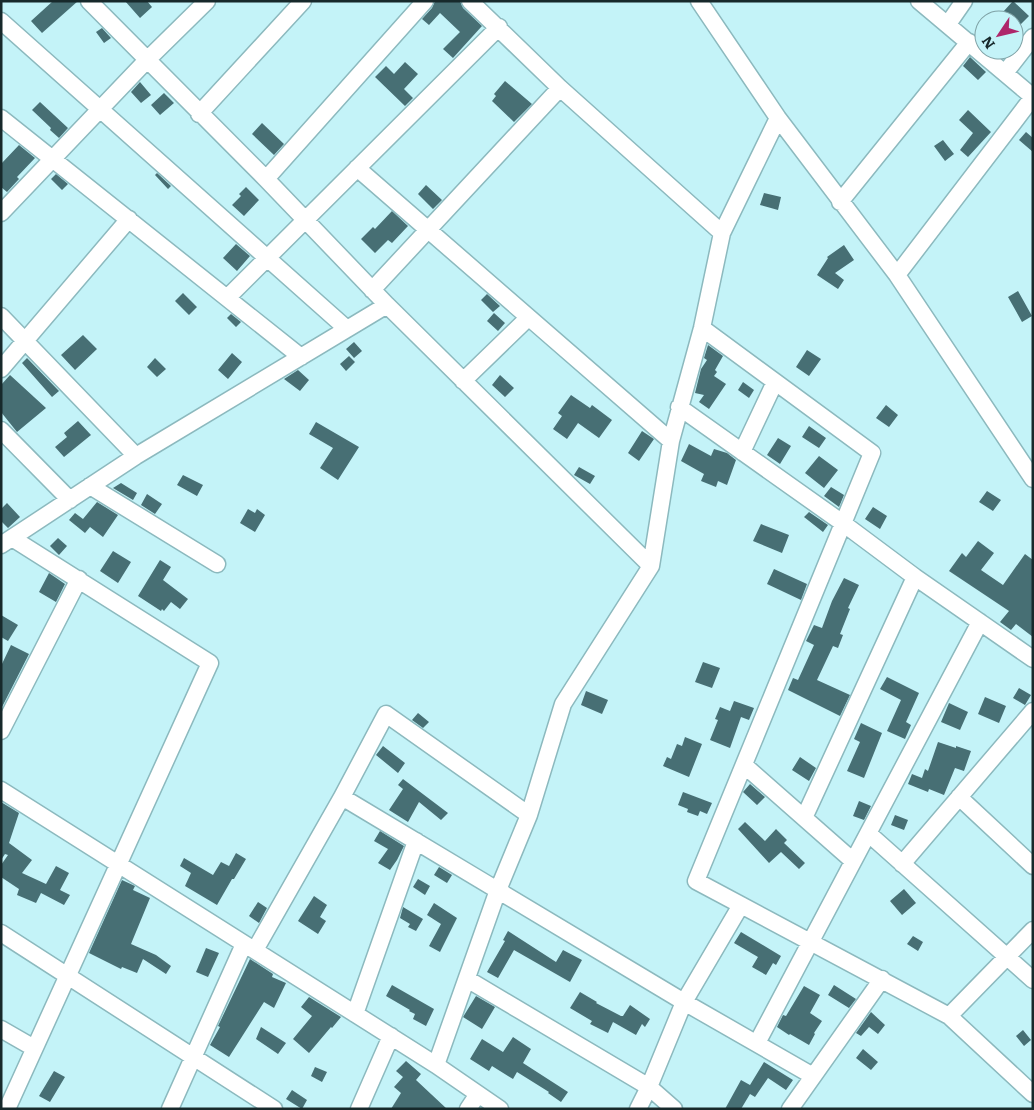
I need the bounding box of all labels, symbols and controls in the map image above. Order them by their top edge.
north arrow [974,10,1024,60]
text: N [976,32,999,54]

